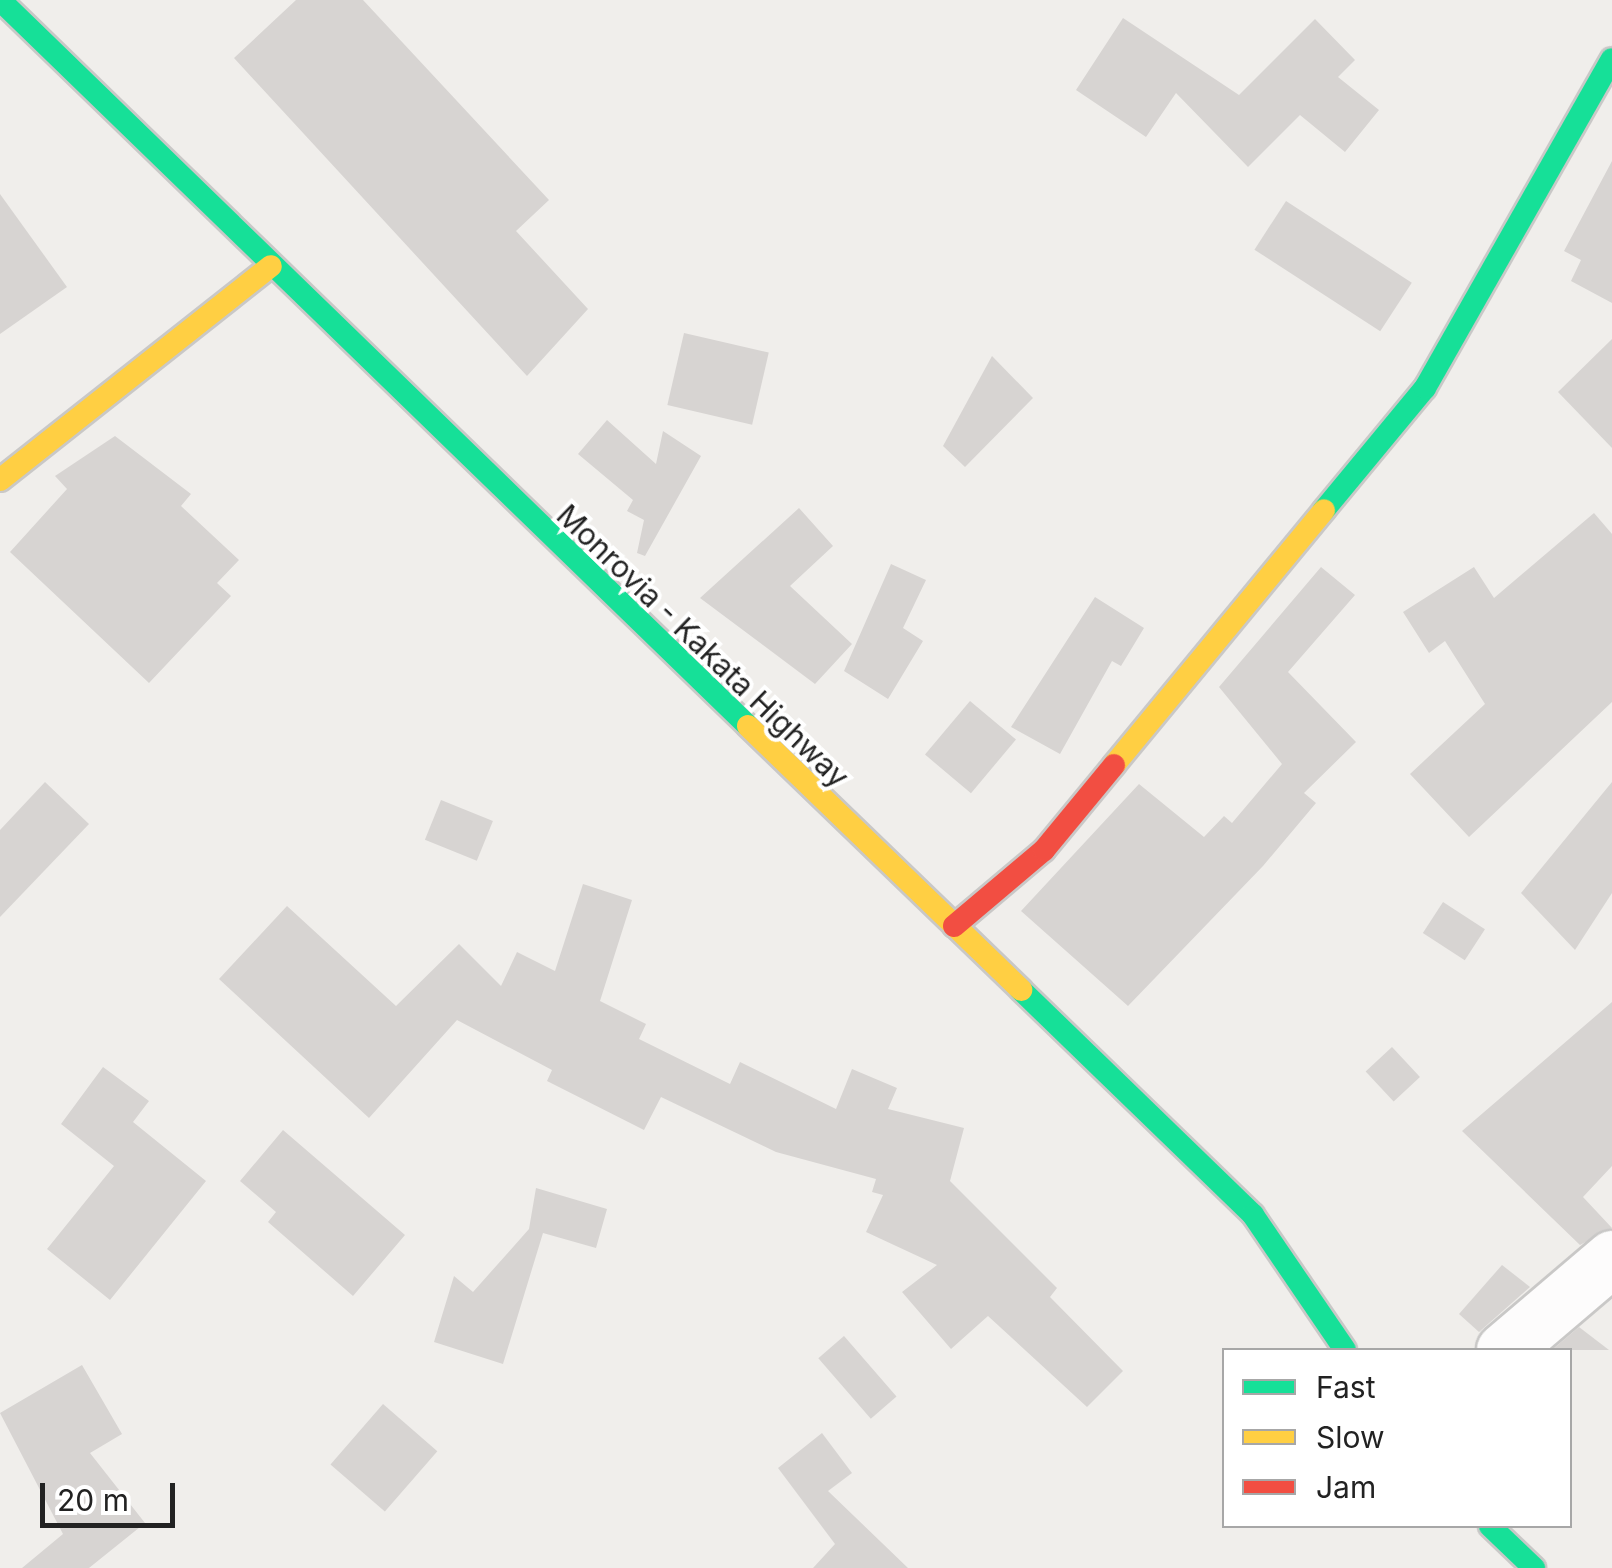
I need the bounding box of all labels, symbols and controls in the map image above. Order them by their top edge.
street label: Monrovia - Kakata Highway [550,497,856,795]
legend [1222,1348,1572,1528]
text: Fast [1316,1369,1375,1405]
text: Slow [1316,1419,1385,1455]
scale bar [45,1463,180,1525]
text: Jam [1316,1469,1376,1505]
text: 20 m [57,1482,129,1518]

